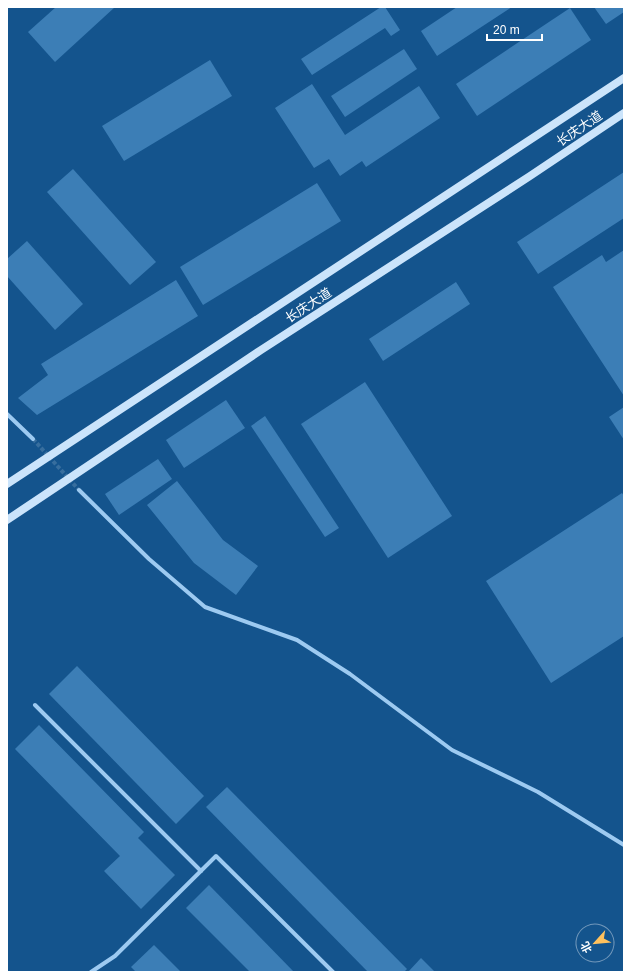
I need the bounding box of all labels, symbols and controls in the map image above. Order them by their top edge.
scale bar [487,16,542,42]
text: 20 m [493,23,520,37]
street label: 长庆大道 [554,108,605,149]
street label: 长庆大道 [282,285,334,326]
north arrow [575,923,615,963]
text: 北 [578,940,594,955]

